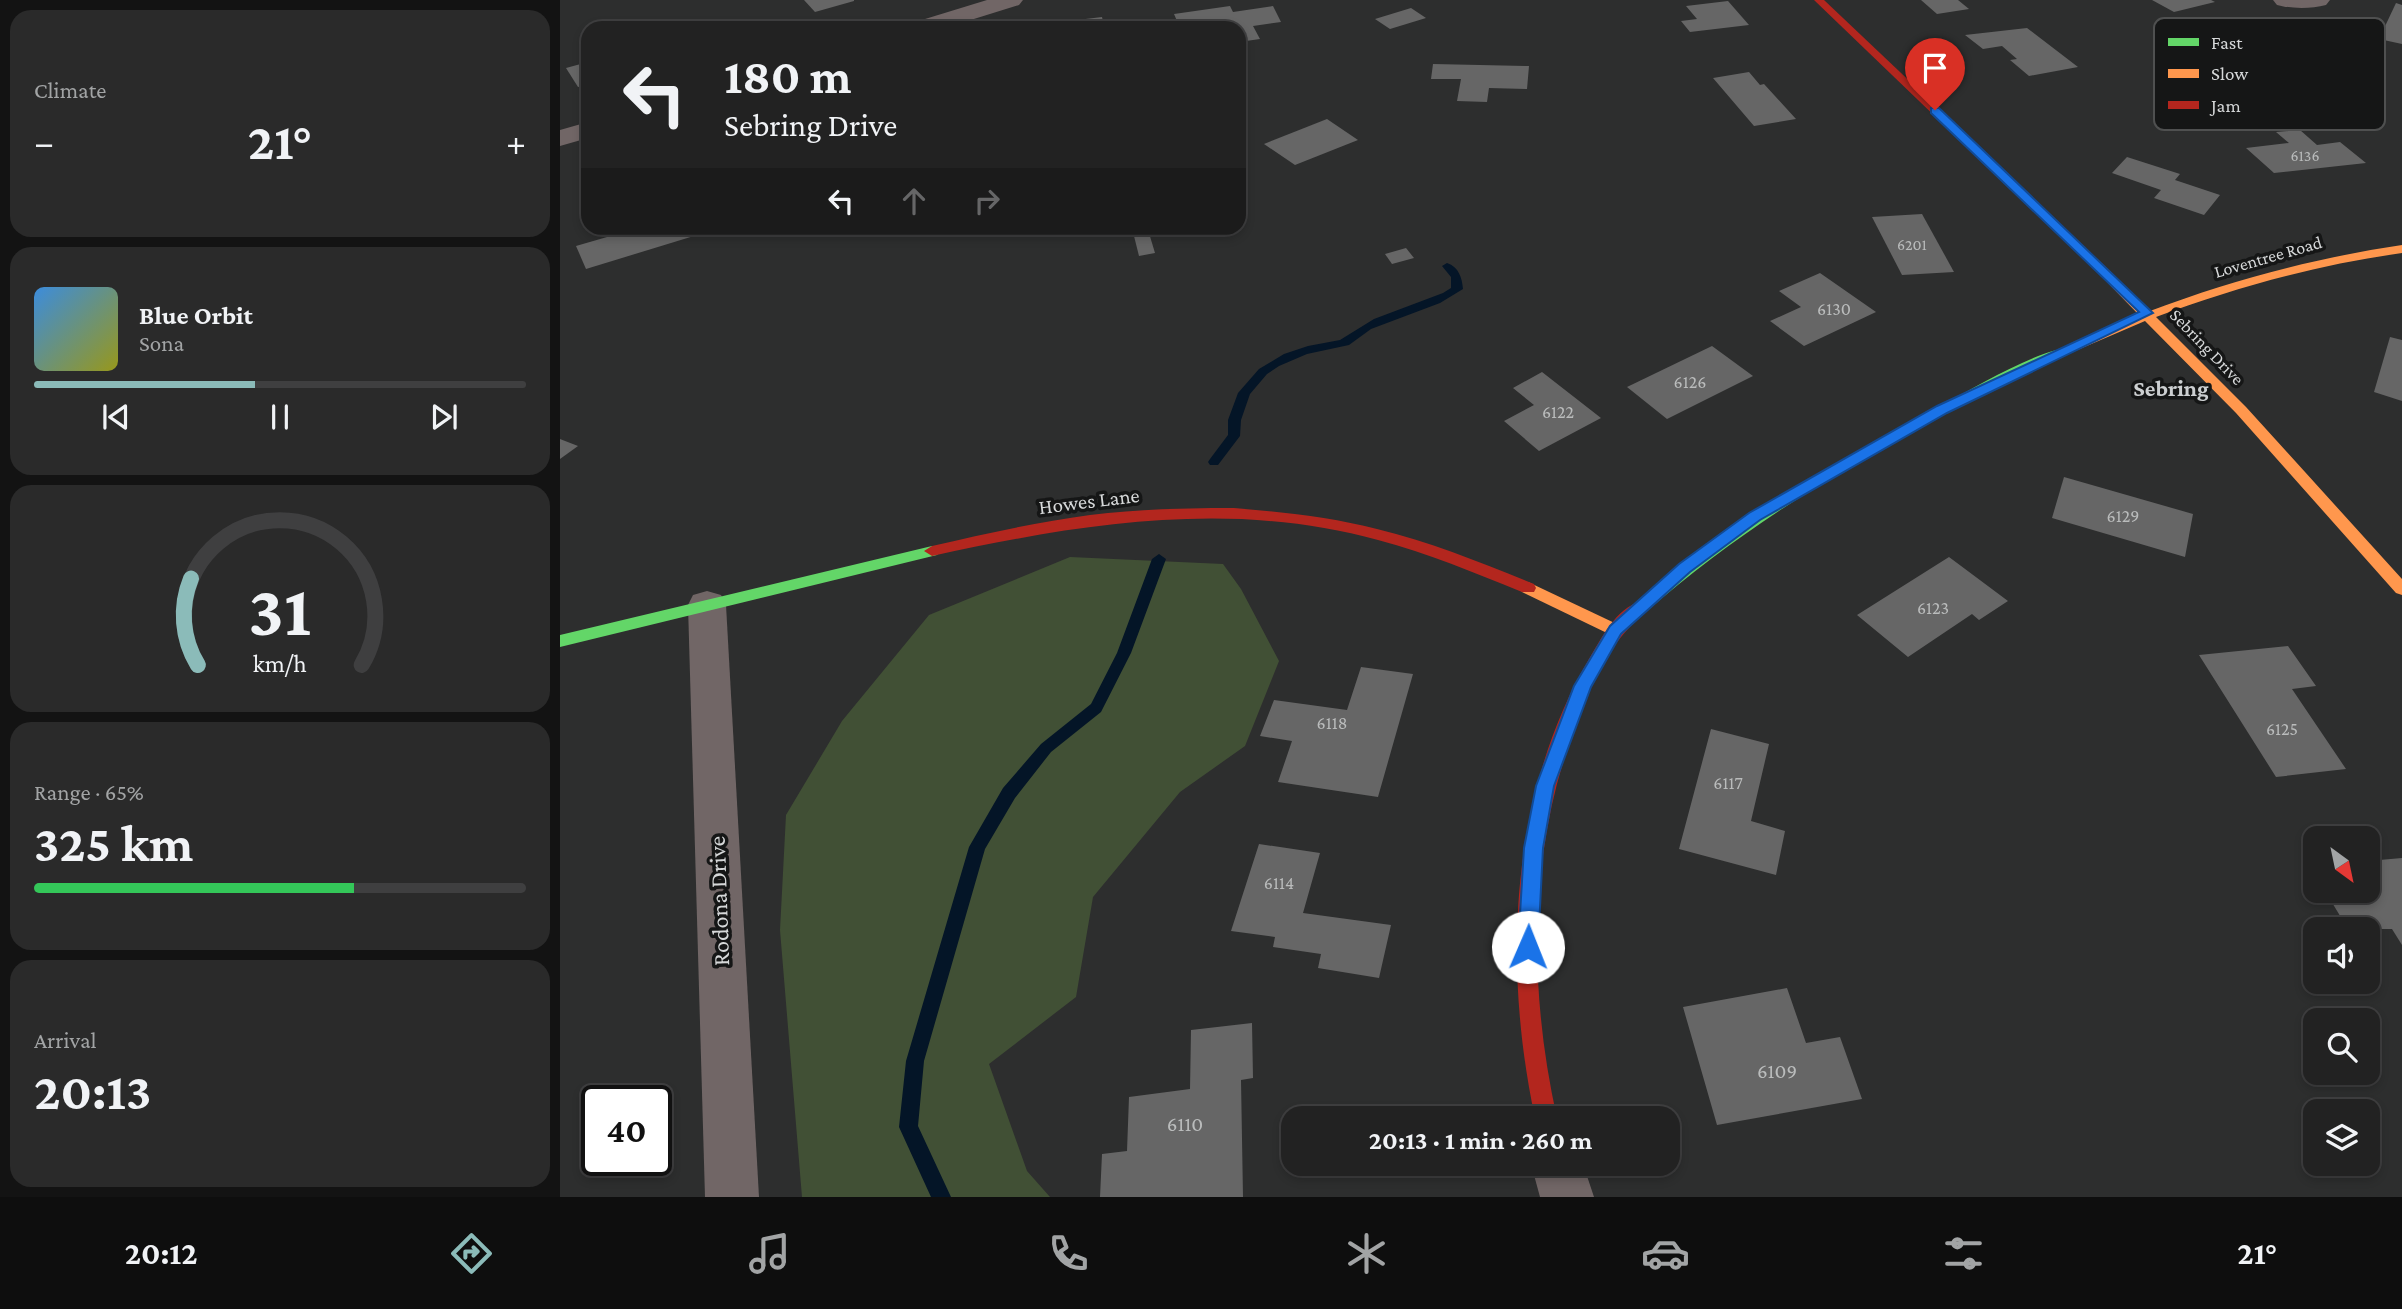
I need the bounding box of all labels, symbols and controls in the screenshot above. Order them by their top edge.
legend [2154,18,2385,130]
text: Fast [2211,32,2243,53]
pin [1905,38,1965,110]
icon: left [609,49,700,140]
text: 180 m [724,49,852,104]
icon: arrive [1916,49,1954,87]
text: Slow [2211,63,2248,84]
text: Climate [34,77,106,103]
text: Jam [2209,95,2241,116]
text: Sebring Drive [724,107,897,143]
text: 21° [248,112,312,170]
text: − [34,121,54,163]
text: + [506,121,526,163]
house number: 6136 [2290,147,2320,164]
icon: left [822,182,860,220]
icon: ahead [895,182,933,220]
icon: right [968,182,1006,220]
street label: Loventree Road [2212,232,2325,282]
house number: 6201 [1897,236,1927,253]
house number: 6130 [1817,299,1851,319]
text: Blue Orbit [139,301,253,330]
street label: Sebring Drive [2165,304,2249,390]
text: Sona [139,330,184,356]
house number: 6126 [1674,372,1706,392]
district label: Sebring [2133,374,2209,402]
icon: previous [97,398,135,436]
icon: pause [261,398,299,436]
icon: next [425,398,463,436]
house number: 6122 [1542,402,1574,422]
street label: Howes Lane [1037,483,1141,519]
house number: 6129 [2107,506,2139,526]
text: 31 [249,570,311,651]
house number: 6123 [1917,598,1949,618]
text: km/h [253,649,307,676]
house number: 6118 [1317,713,1347,733]
house number: 6125 [2266,719,2298,739]
house number: 6117 [1713,773,1743,793]
text: Range · 65% [34,779,144,805]
text: 325 km [34,814,193,872]
north arrow [2303,826,2380,903]
map controls [2303,826,2380,1176]
street label: Rodona Drive [703,836,734,967]
house number: 6114 [1264,873,1294,893]
position arrow [1491,910,1565,984]
button: sound [2303,917,2380,994]
button: search [2303,1008,2380,1085]
text: Arrival [34,1027,97,1053]
house number: 6109 [1757,1059,1797,1083]
text: 20:13 [34,1062,151,1120]
speed limit sign: 40 [581,1085,672,1176]
button: layers [2303,1099,2380,1176]
house number: 6110 [1167,1112,1203,1136]
text: 20:13 · 1 min · 260 m [1369,1126,1592,1155]
icon: directions [447,1229,496,1278]
icon: music [745,1229,794,1278]
icon: phone [1044,1229,1093,1278]
icon: climate [1342,1229,1391,1278]
icon: car [1641,1229,1690,1278]
icon: filters [1939,1229,1988,1278]
text: 20:12 [125,1235,198,1271]
text: 21° [2237,1235,2277,1271]

